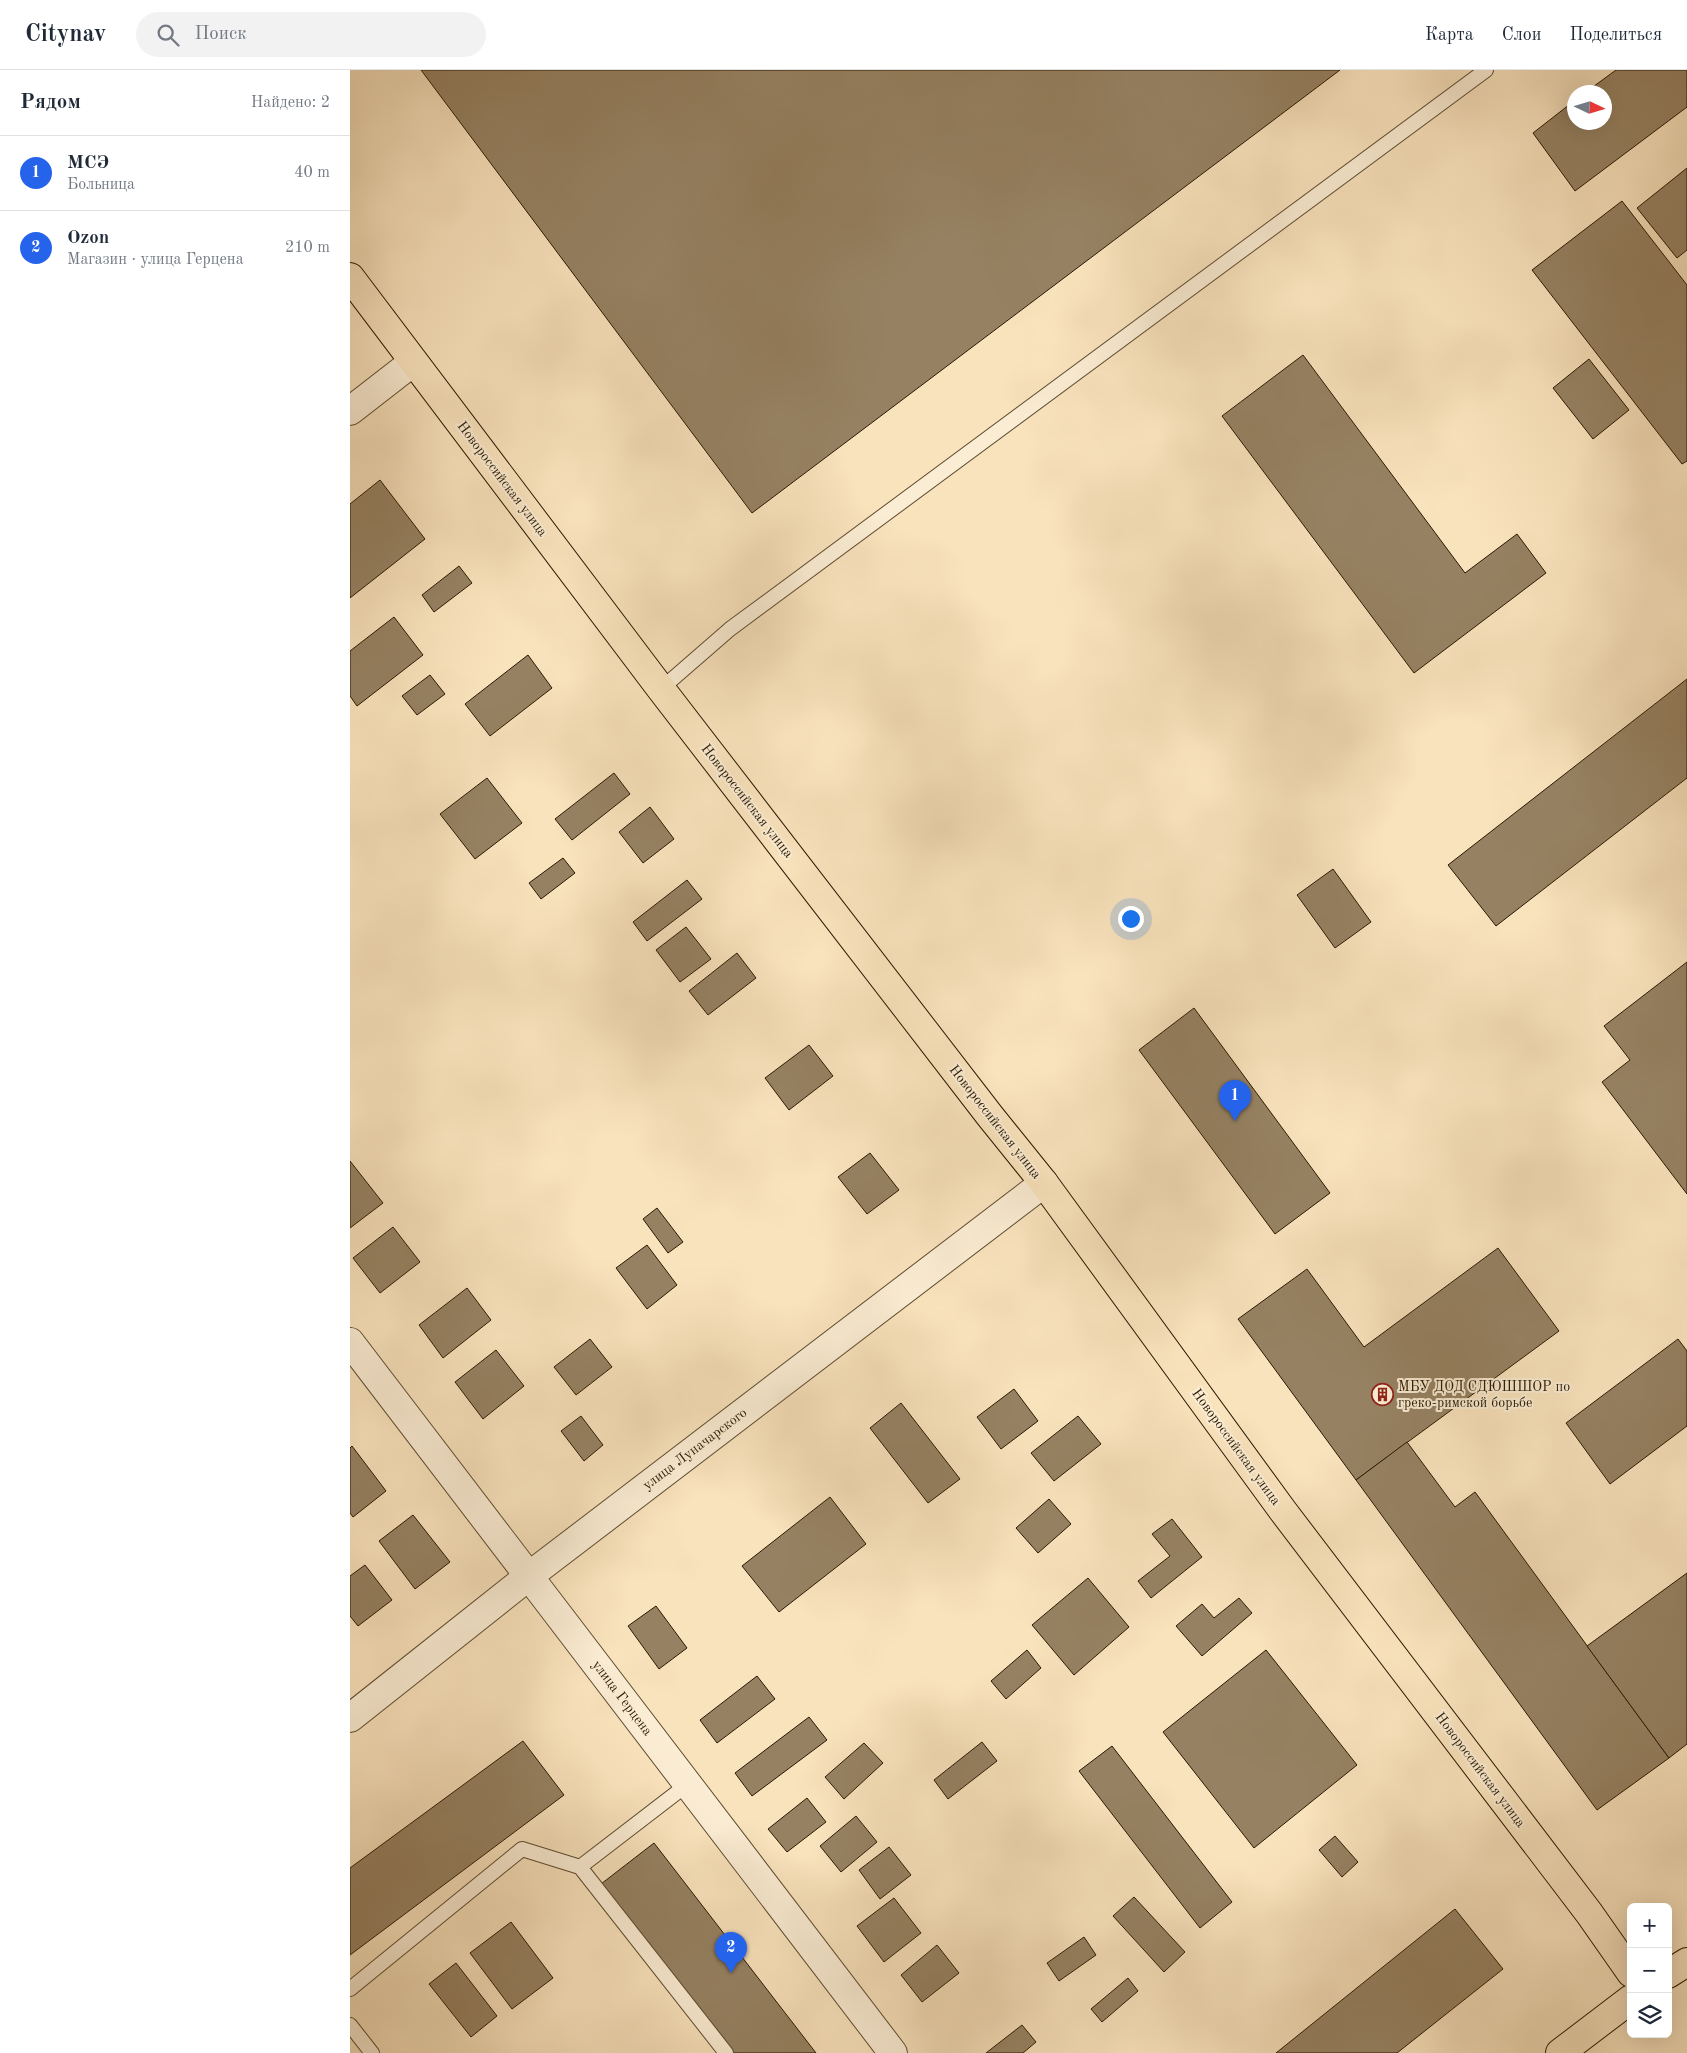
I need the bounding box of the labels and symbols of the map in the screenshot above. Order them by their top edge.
north arrow [1567,85,1612,130]
street label: Новороссийская улица [454,419,550,539]
street label: Новороссийская улица [698,741,796,861]
your location [1118,906,1144,932]
street label: Новороссийская улица [946,1062,1044,1182]
pin: 1 [1219,1080,1251,1121]
place label: МБУ ДОД СДЮШШОР по греко-римской борьбе [1398,1380,1570,1410]
building icon: МБУ ДОД СДЮШШОР по греко-римской борьбе [1370,1383,1394,1407]
street label: Новороссийская улица [1189,1386,1283,1508]
street label: улица Луначарского [640,1405,750,1493]
street label: улица Герцена [589,1658,655,1738]
street label: Новороссийская улица [1432,1710,1528,1830]
pin: 2 [715,1932,747,1973]

